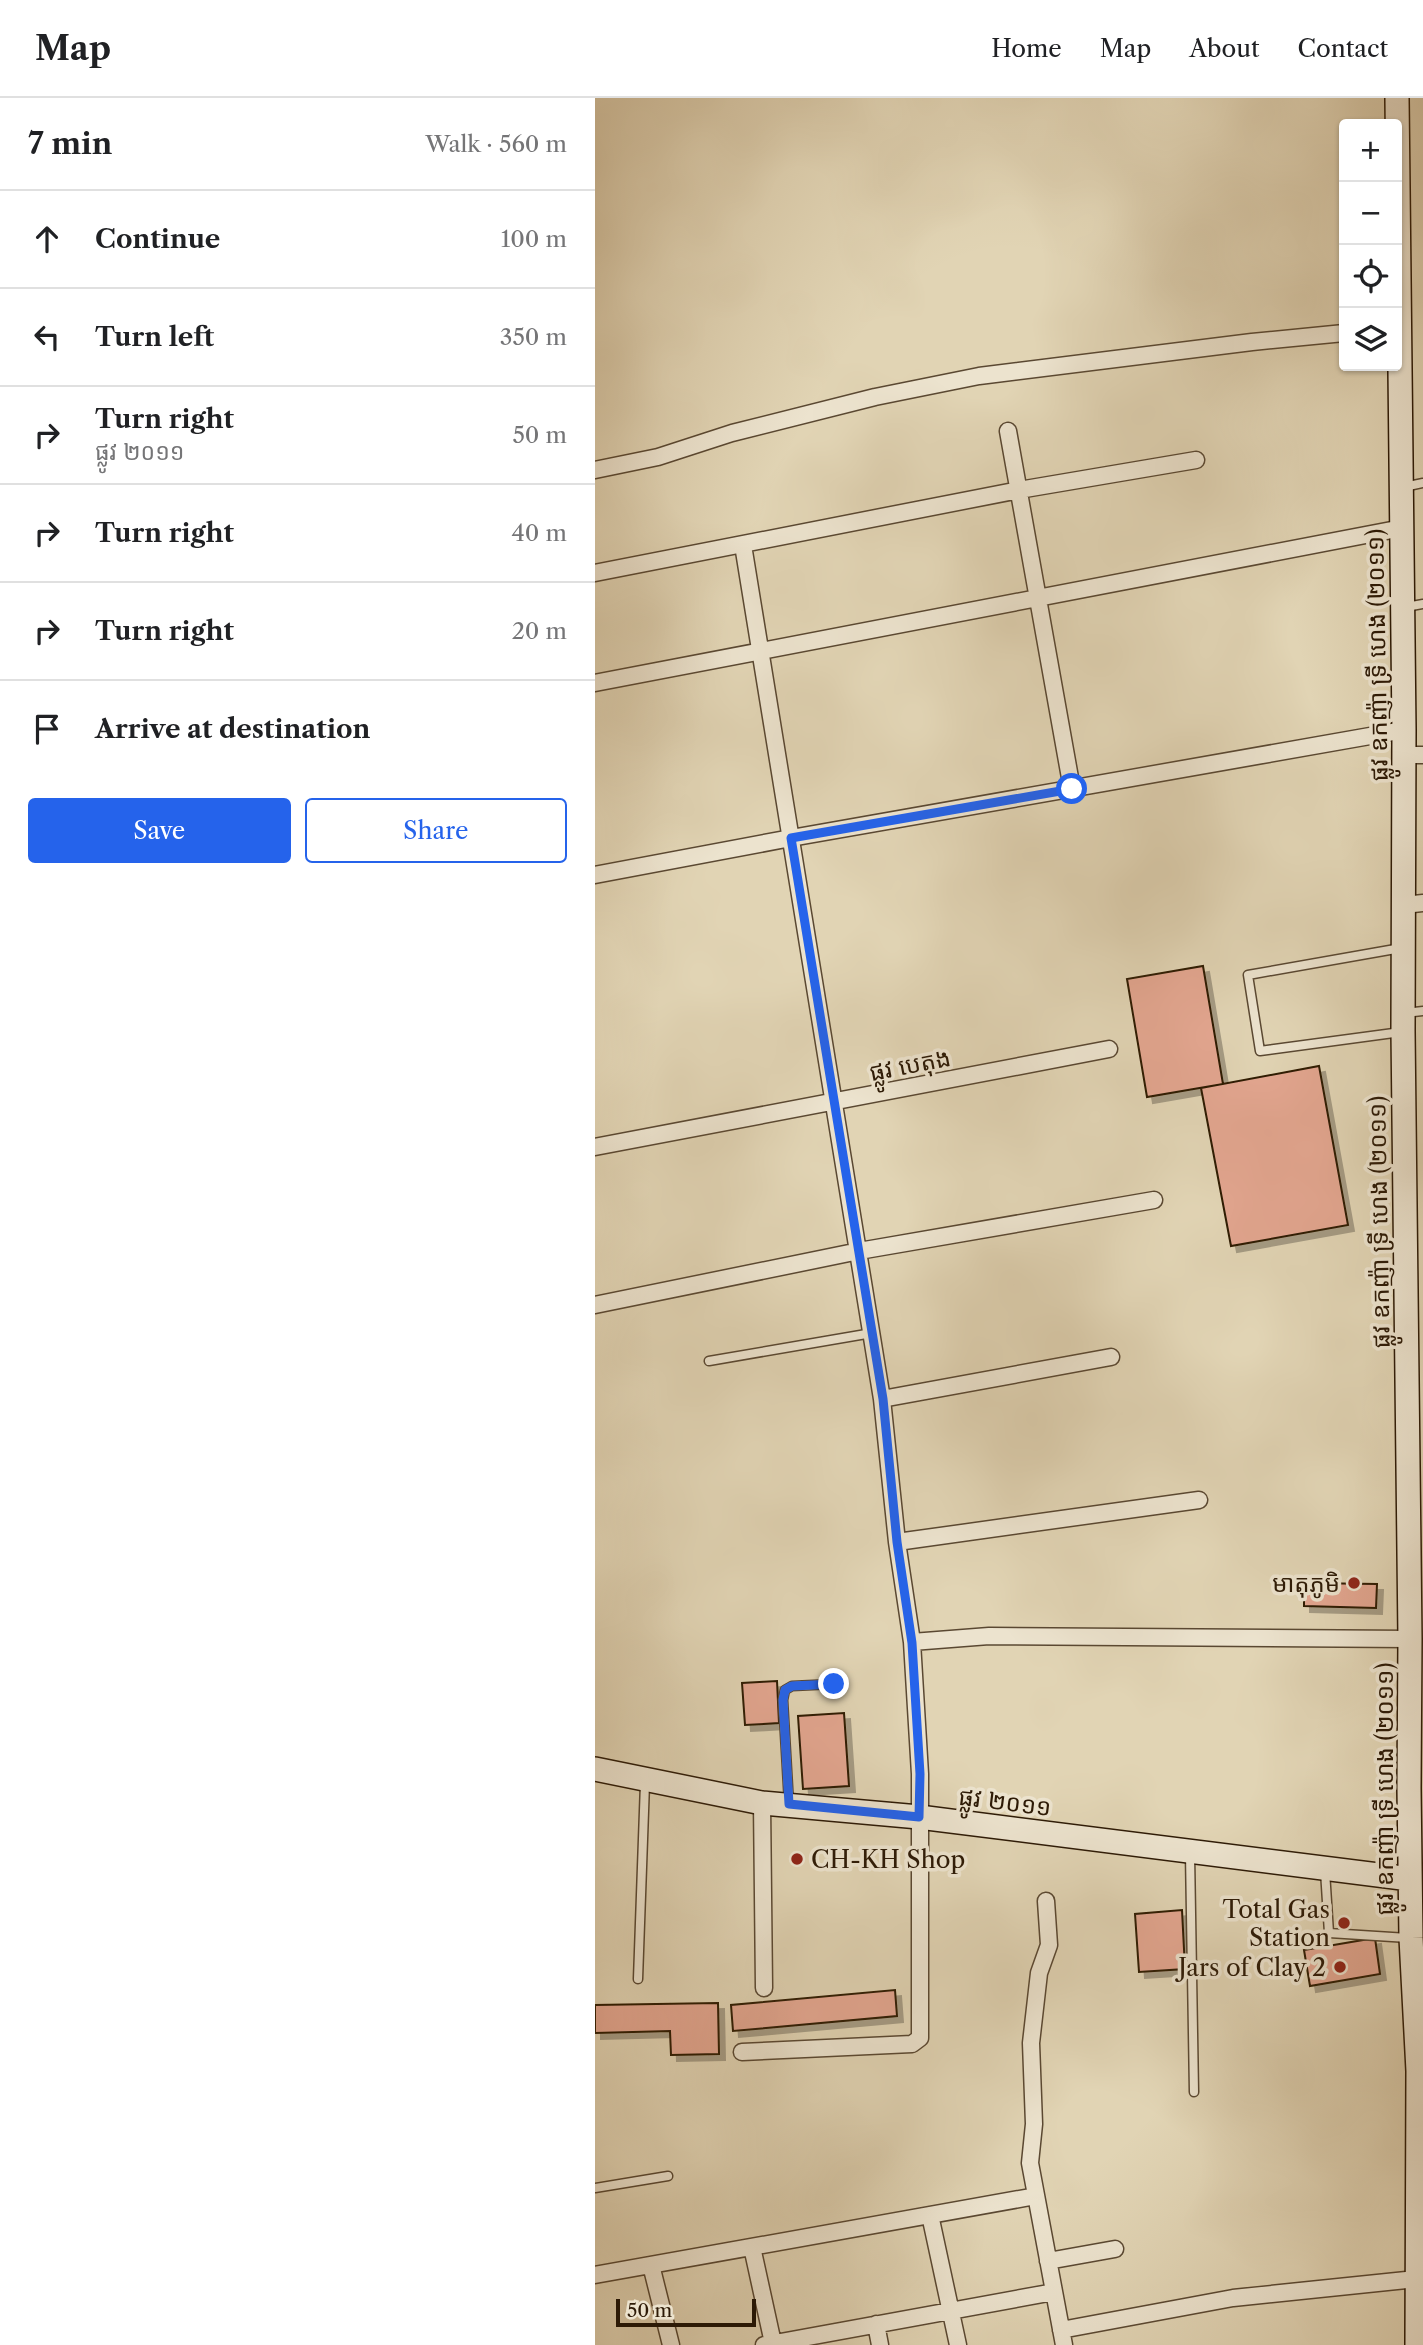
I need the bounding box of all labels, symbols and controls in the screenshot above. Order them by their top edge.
text: Map [35,28,111,69]
text: Home [991,34,1062,63]
text: Map [1100,34,1151,63]
text: About [1189,34,1260,63]
text: Contact [1298,34,1388,63]
map controls [1339,119,1402,371]
button: + [1339,119,1402,182]
text: 7 min [28,125,112,162]
text: Walk · 560 m [425,130,567,158]
button: − [1339,182,1402,245]
icon: ahead [28,220,66,258]
text: Continue [95,223,220,255]
text: 100 m [501,225,567,253]
button: locate [1339,245,1402,308]
button: layers [1339,308,1402,371]
icon: left [28,318,66,356]
text: Turn left [95,321,214,353]
text: 350 m [500,323,567,351]
text: Turn right [95,403,234,435]
icon: right [28,416,66,454]
text: 50 m [512,421,567,449]
text: ផ្លូវ ២០១១ [95,438,184,466]
icon: right [28,514,66,552]
text: Turn right [95,517,234,549]
text: 40 m [512,519,567,547]
street label: ផ្លូវ ឧកញ៉ា ទ្រី ហេង (២០១១) [1360,528,1402,782]
icon: right [28,612,66,650]
text: Turn right [95,615,234,647]
text: 20 m [512,617,567,645]
icon: arrive [28,710,66,748]
text: Arrive at destination [95,713,370,745]
route start [1056,773,1087,804]
button: Save [28,798,291,863]
button: Share [305,798,567,863]
street label: ផ្លូវ បេតុង [867,1043,955,1095]
street label: ផ្លូវ ឧកញ៉ា ទ្រី ហេង (២០១១) [1362,1095,1404,1349]
place label: មាតុភូមិ [1272,1569,1340,1599]
marker: មាតុភូមិ [1346,1575,1362,1591]
street label: ផ្លូវ ឧកញ៉ា ទ្រី ហេង (២០១១) [1370,1663,1407,1915]
route end [818,1668,849,1699]
street label: ផ្លូវ ២០១១ [956,1782,1053,1830]
place label: CH-KH Shop [811,1845,965,1874]
marker: CH-KH Shop [789,1851,805,1867]
place label: Total Gas Station [1223,1895,1330,1952]
marker: Total Gas Station [1336,1915,1352,1931]
place label: Jars of Clay 2 [1174,1953,1326,1982]
marker: Jars of Clay 2 [1332,1959,1348,1975]
scale bar [616,2296,756,2328]
text: 50 m [627,2299,672,2322]

